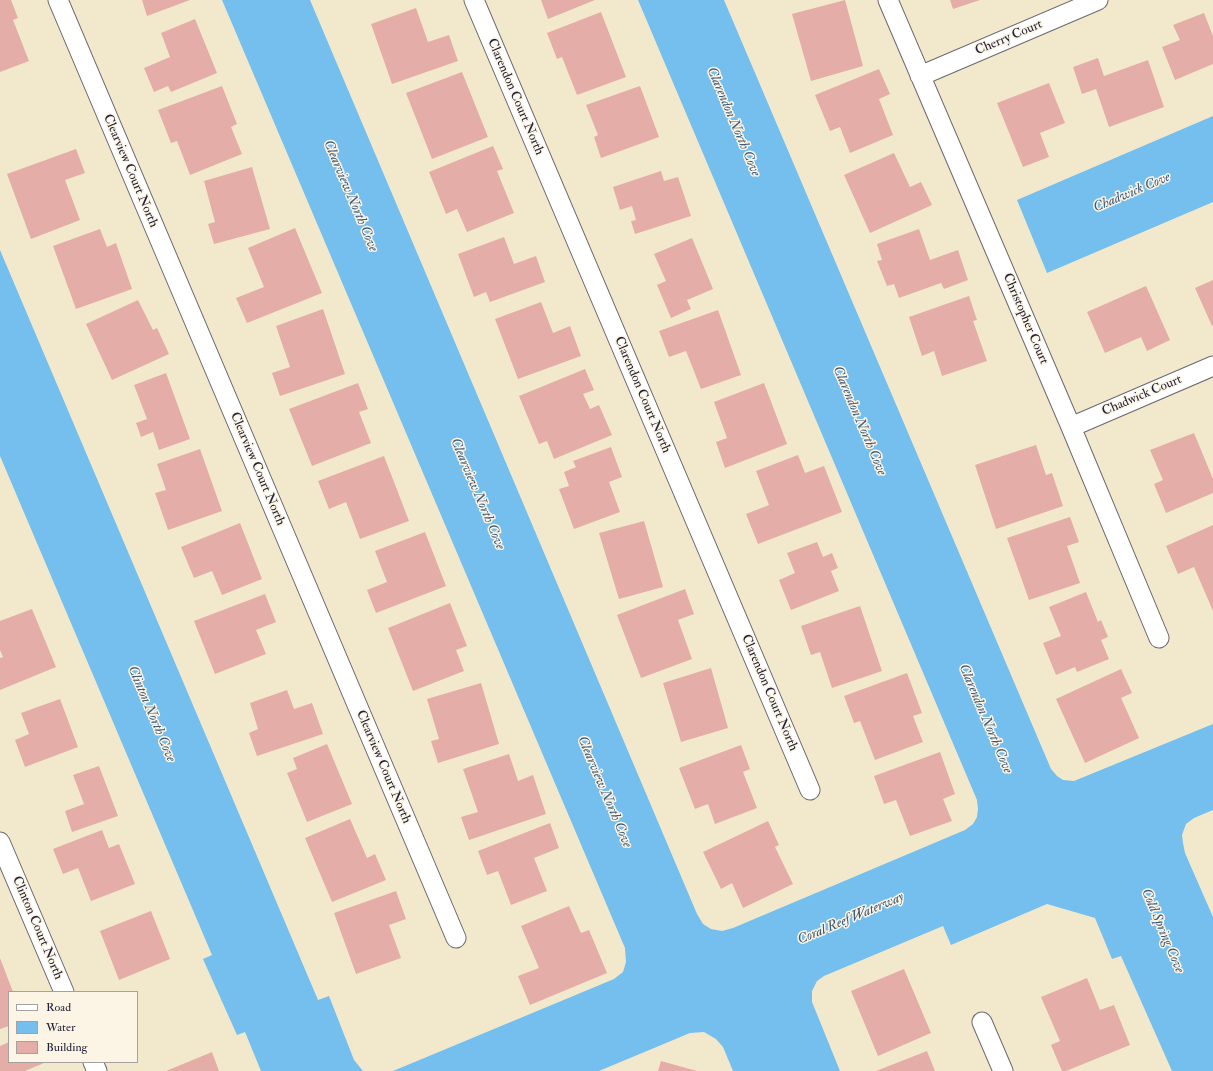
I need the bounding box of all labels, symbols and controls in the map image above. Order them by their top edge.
street label: Cherry Court [973,17,1045,59]
street label: Clarendon Court North [483,36,547,158]
water label: Clarendon North Cove [702,65,764,179]
street label: Clearview Court North [99,112,161,230]
water label: Clearview North Cove [319,138,381,254]
water label: Chadwick Cove [1091,169,1173,217]
street label: Christopher Court [999,271,1051,367]
street label: Clarendon Court North [610,334,674,456]
water label: Clarendon North Cove [828,364,890,478]
street label: Chadwick Court [1100,372,1184,420]
street label: Clearview Court North [226,410,288,528]
water label: Clearview North Cove [446,436,508,552]
street label: Clarendon Court North [737,632,801,754]
water label: Clarendon North Cove [954,662,1016,776]
water label: Clinton North Cove [123,663,179,765]
street label: Clearview Court North [352,708,414,826]
water label: Clearview North Cove [573,734,635,850]
street label: Clinton Court North [8,874,66,982]
water label: Cold Spring Cove [1137,886,1187,976]
water label: Coral Reef Waterway [795,889,907,949]
legend [8,991,138,1063]
text: Road [46,1000,71,1015]
text: Water [46,1020,75,1035]
text: Building [46,1040,87,1055]

